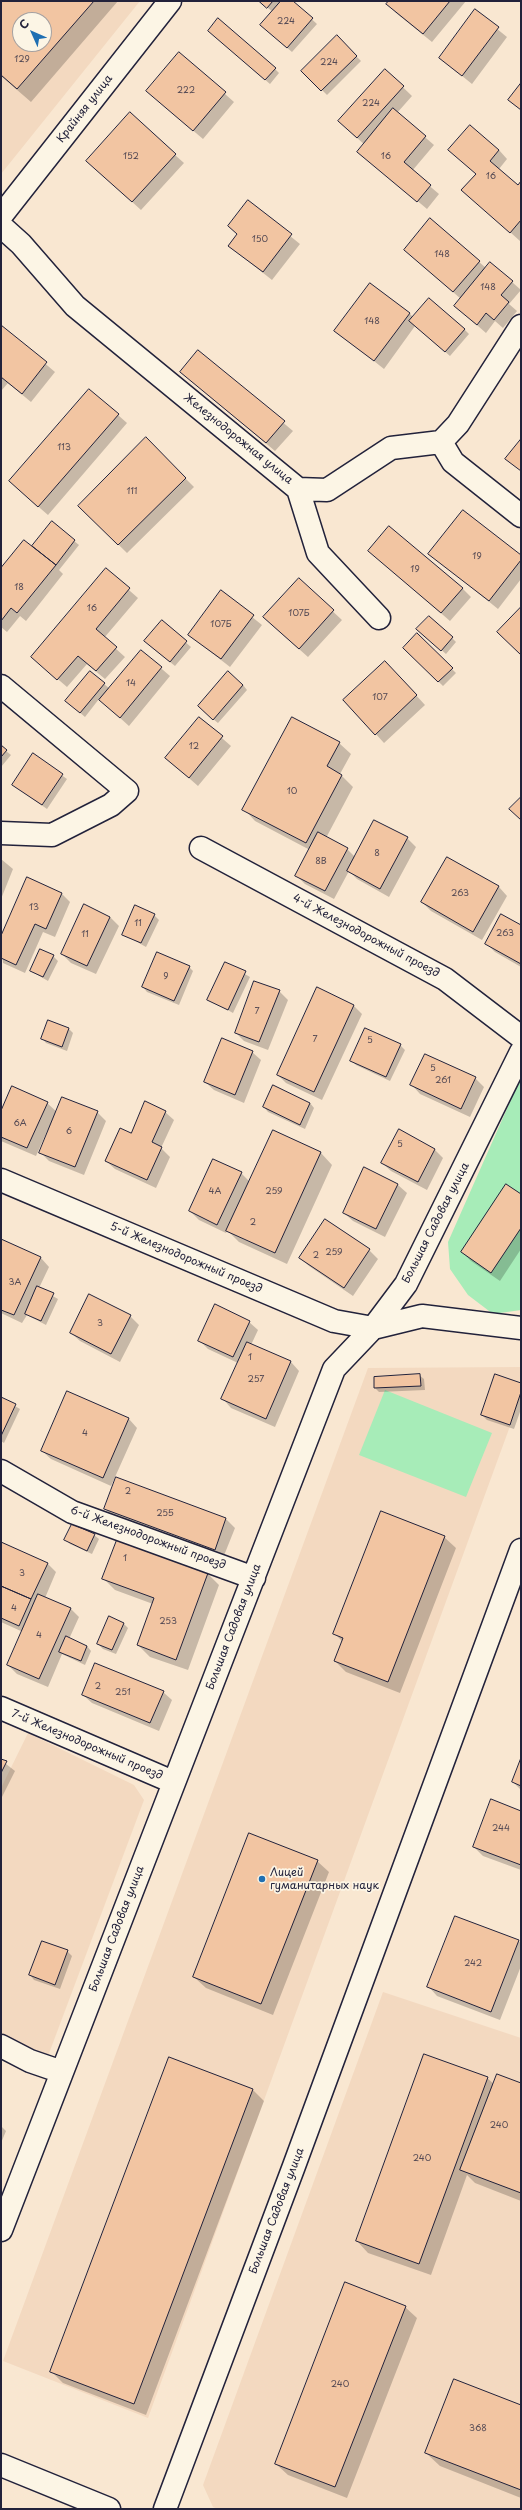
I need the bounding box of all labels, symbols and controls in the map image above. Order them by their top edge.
north arrow [12,12,52,52]
text: С [15,15,33,33]
house number: 224 [277,17,295,27]
house number: 129 [14,55,30,65]
house number: 224 [320,58,338,68]
street label: Крайняя улица [54,72,116,146]
house number: 222 [177,86,195,96]
house number: 224 [362,99,380,109]
house number: 152 [123,152,139,162]
house number: 16 [381,152,391,162]
house number: 16 [486,172,496,182]
house number: 150 [252,235,268,245]
house number: 148 [434,250,450,260]
house number: 148 [480,283,496,293]
house number: 148 [364,317,380,327]
street label: Железнодорожная улица [181,391,295,487]
house number: 113 [57,443,71,453]
house number: 111 [127,487,137,497]
house number: 19 [472,552,482,562]
house number: 19 [410,565,420,575]
house number: 18 [14,583,24,593]
house number: 16 [87,604,97,614]
house number: 107Б [288,609,310,619]
house number: 107Б [210,620,232,630]
house number: 14 [126,679,136,689]
house number: 107 [372,693,388,703]
house number: 12 [189,742,199,752]
house number: 10 [287,787,297,797]
house number: 8 [374,849,380,859]
house number: 8В [315,857,327,867]
house number: 263 [451,889,469,899]
street label: 4-й Железнодорожный проезд [290,892,442,980]
house number: 13 [29,903,39,913]
house number: 11 [134,919,142,929]
house number: 263 [496,929,514,939]
house number: 11 [81,930,89,940]
house number: 9 [163,972,169,982]
house number: 7 [254,1007,260,1017]
house number: 7 [312,1035,318,1045]
house number: 5 [367,1036,373,1046]
house number: 5 [430,1064,436,1074]
house number: 261 [435,1076,451,1086]
house number: 6А [13,1119,27,1129]
house number: 6 [66,1127,72,1137]
house number: 5 [397,1140,403,1150]
street label: Большая Садовая улица [400,1160,472,1286]
house number: 4А [209,1187,221,1197]
house number: 259 [265,1187,283,1197]
house number: 2 [250,1218,256,1228]
street label: 5-й Железнодорожный проезд [108,1220,264,1296]
house number: 259 [325,1248,343,1258]
house number: 2 [313,1251,319,1261]
house number: 3А [9,1278,21,1288]
house number: 3 [97,1319,103,1329]
house number: 1 [248,1353,252,1363]
house number: 257 [248,1375,264,1385]
house number: 4 [82,1429,88,1439]
house number: 2 [125,1487,131,1497]
street label: 6-й Железнодорожный проезд [68,1504,228,1572]
house number: 255 [156,1509,174,1519]
house number: 1 [123,1554,127,1564]
street label: Большая Садовая улица [204,1562,264,1692]
house number: 3 [19,1569,25,1579]
house number: 4 [11,1604,17,1614]
house number: 253 [159,1617,177,1627]
house number: 4 [36,1631,42,1641]
house number: 2 [95,1682,101,1692]
house number: 251 [115,1688,131,1698]
street label: 7-й Железнодорожный проезд [9,1707,165,1783]
house number: 244 [492,1824,510,1834]
street label: Большая Садовая улица [87,1864,147,1994]
place label: Лицей гуманитарных наук [270,1866,379,1892]
marker: Лицей гуманитарных наук [257,1874,267,1884]
house number: 242 [464,1959,482,1969]
house number: 240 [490,2121,508,2131]
street label: Большая Садовая улица [247,2146,307,2276]
house number: 240 [413,2154,431,2164]
house number: 240 [331,2380,349,2390]
house number: 368 [469,2424,487,2434]

